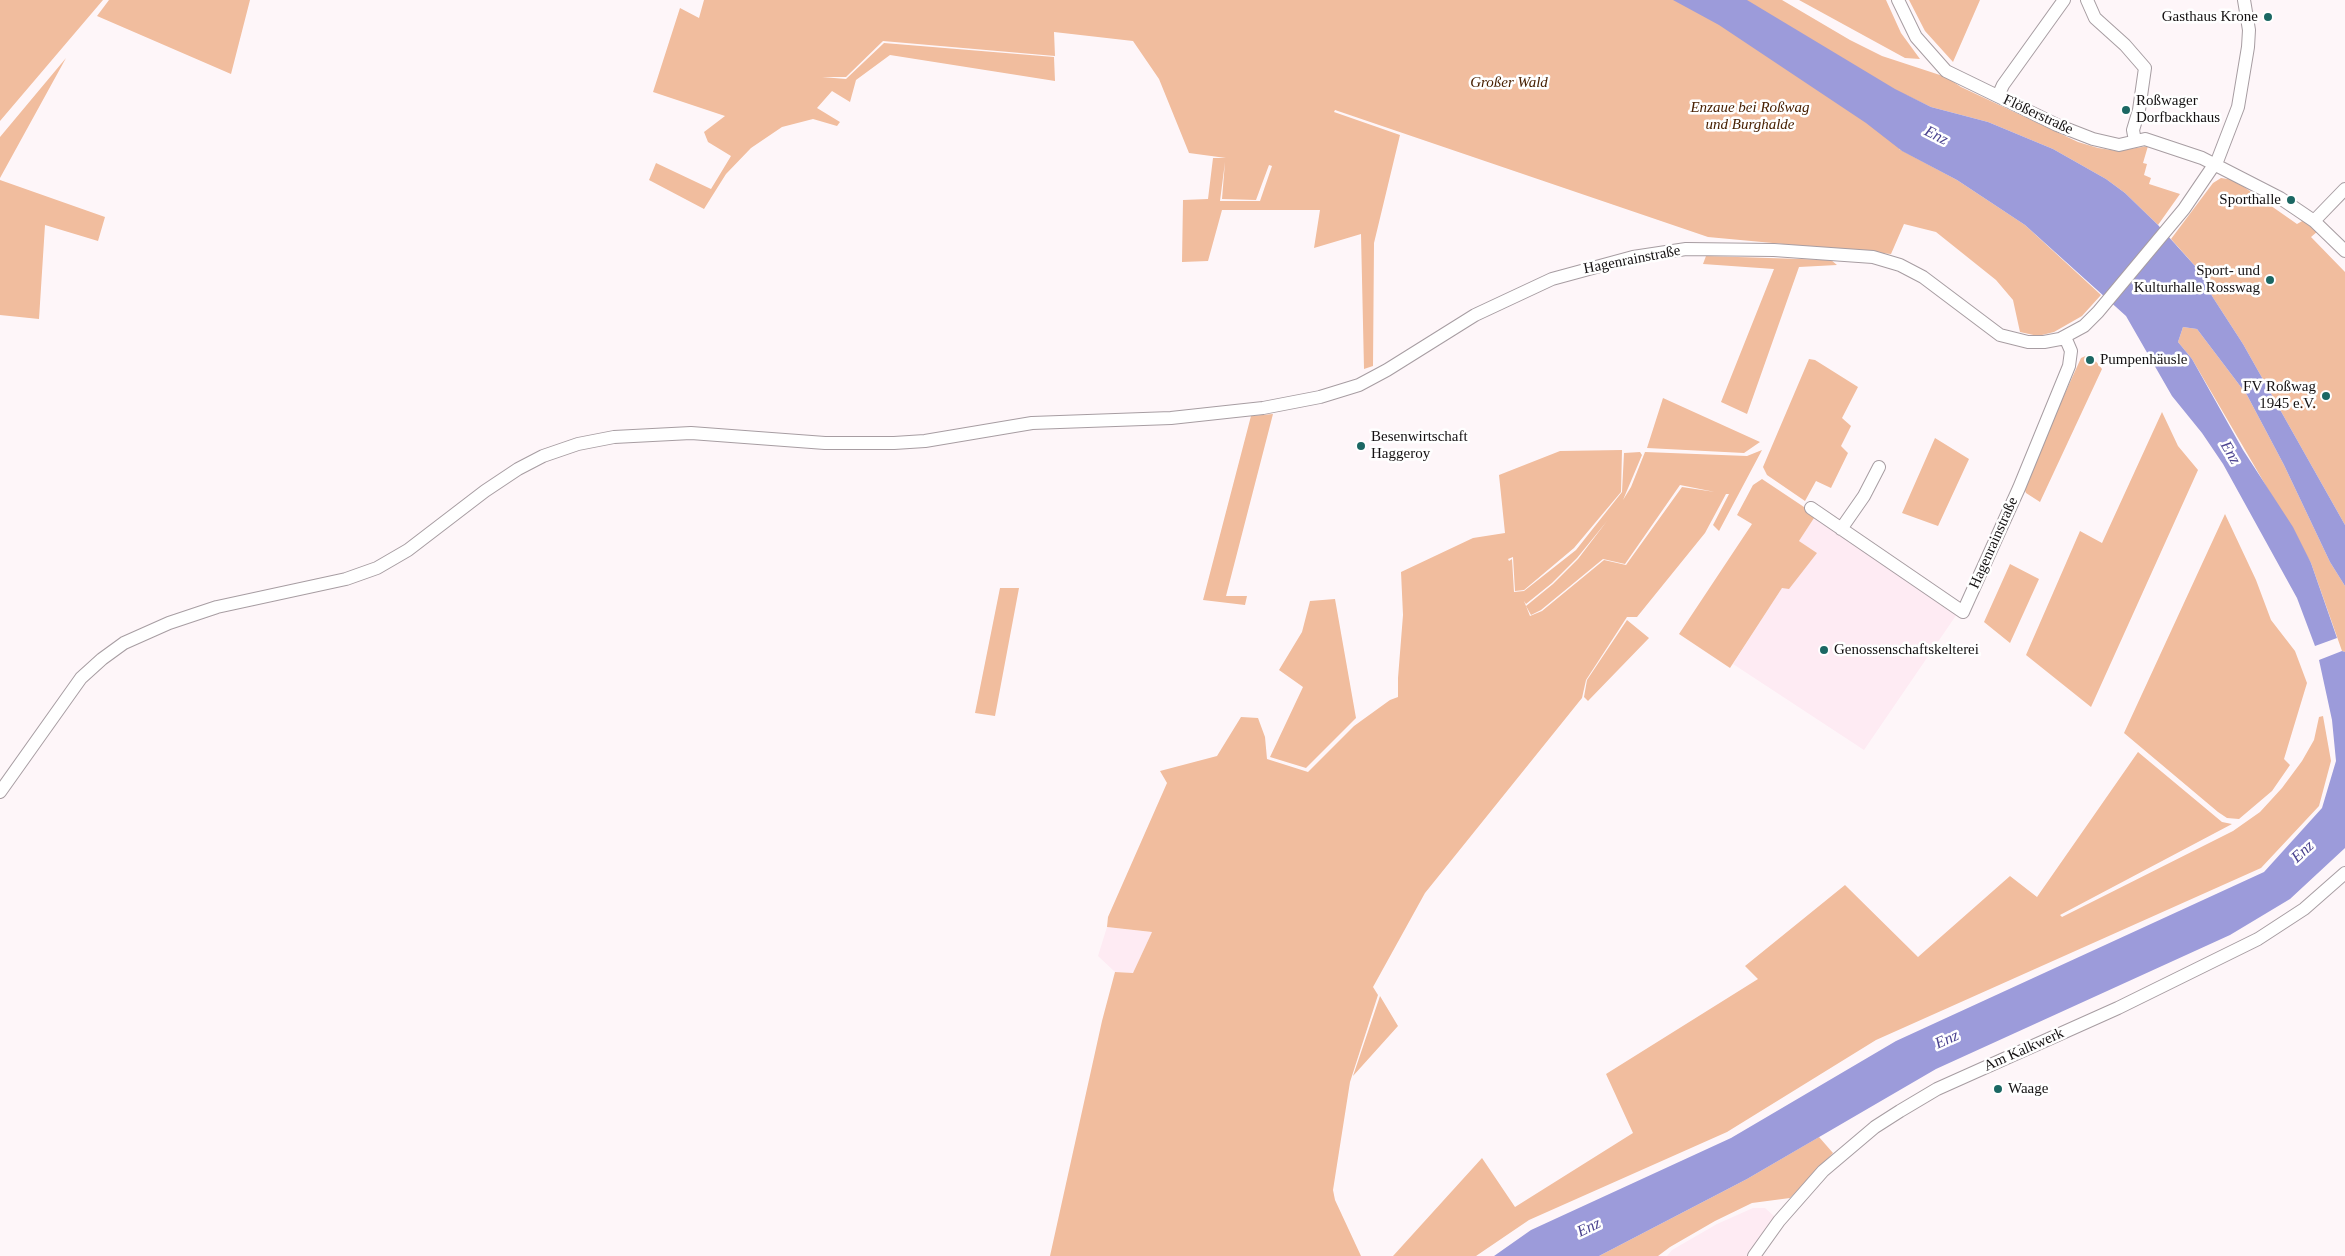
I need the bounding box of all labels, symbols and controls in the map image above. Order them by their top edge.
place label: Gasthaus Krone [2162,8,2258,26]
marker: Gasthaus Krone [2262,11,2274,23]
park label: Großer Wald [1470,74,1548,92]
street label: Flößerstraße [2000,91,2076,139]
place label: Roßwager Dorfbackhaus [2136,92,2220,127]
park label: Enzaue bei Roßwag und Burghalde [1690,99,1810,134]
marker: Roßwager Dorfbackhaus [2120,104,2132,116]
water label: Enz [1921,122,1951,150]
place label: Sporthalle [2219,191,2281,209]
marker: Sporthalle [2285,194,2297,206]
street label: Hagenrainstraße [1582,242,1682,278]
place label: Sport- und Kulturhalle Rosswag [2134,262,2260,297]
marker: Sport- und Kulturhalle Rosswag [2264,274,2276,286]
place label: Pumpenhäusle [2100,351,2187,369]
marker: Pumpenhäusle [2084,354,2096,366]
place label: FV Roßwag 1945 e.V. [2243,378,2316,413]
marker: FV Roßwag 1945 e.V. [2320,390,2332,402]
place label: Besenwirtschaft Haggeroy [1371,428,1468,463]
water label: Enz [2216,438,2244,468]
marker: Besenwirtschaft Haggeroy [1355,440,1367,452]
street label: Hagenrainstraße [1966,494,2022,592]
place label: Genossenschaftskelterei [1834,641,1979,659]
marker: Genossenschaftskelterei [1818,644,1830,656]
water label: Enz [2288,837,2318,867]
street label: Am Kalkwerk [1981,1024,2067,1076]
water label: Enz [1932,1026,1962,1054]
place label: Waage [2008,1080,2048,1098]
marker: Waage [1992,1083,2004,1095]
water label: Enz [1574,1214,1604,1242]

